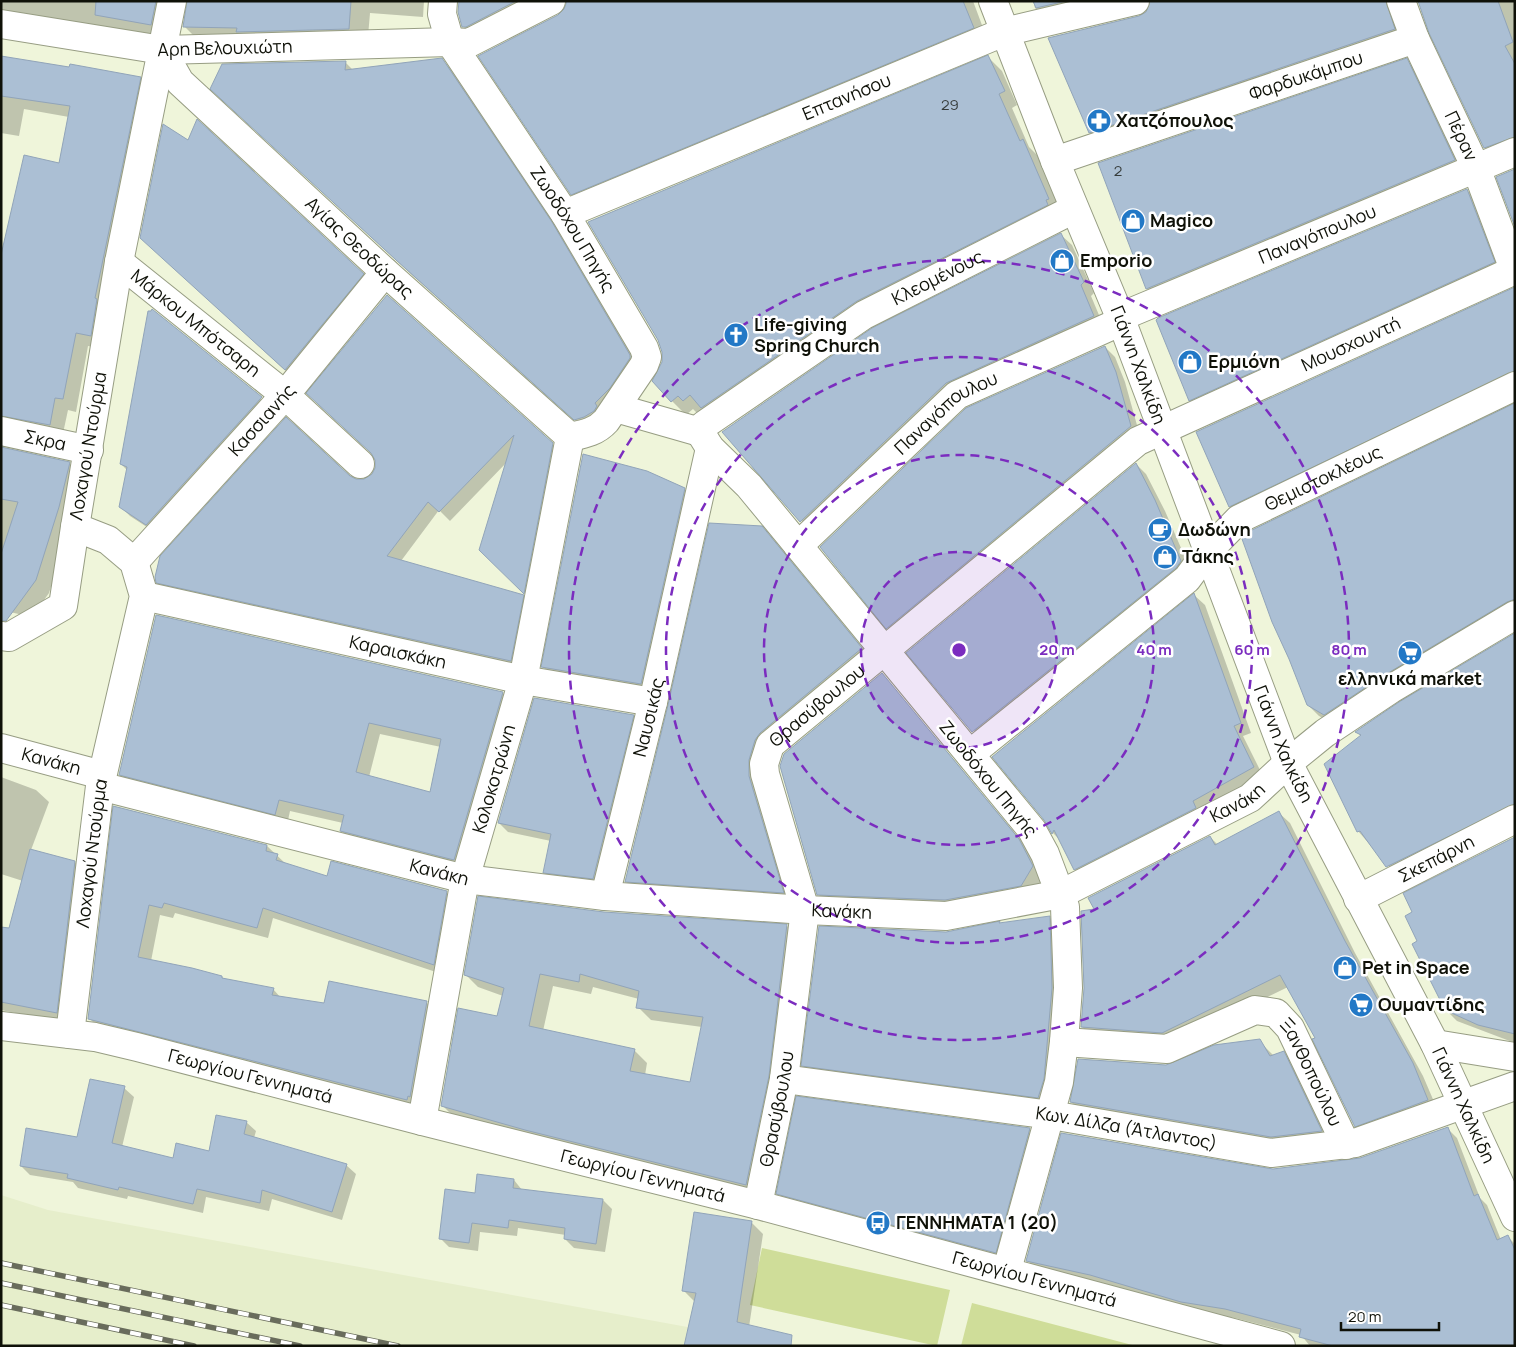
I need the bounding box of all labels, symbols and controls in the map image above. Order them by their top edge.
street label: Αρη Βελουχιώτη [157,33,293,61]
street label: Φαρδυκάμπου [1246,45,1366,105]
street label: Επτανήσου [798,67,894,125]
house number: 29 [941,94,959,115]
street label: Πέραν [1440,107,1484,165]
pharmacy icon: Χατζόπουλος [1086,108,1112,134]
place label: Χατζόπουλος [1116,108,1234,132]
house number: 2 [1114,160,1122,181]
street label: Ζωοδόχου Πηγής [525,161,621,296]
street label: Αγίας Θεοδώρας [301,191,419,303]
street label: Παναγόπουλου [1255,198,1380,269]
shop icon: Magico [1120,208,1146,234]
place label: Magico [1150,208,1213,232]
street label: Κλεομένους [887,244,987,310]
shop icon: Emporio [1049,248,1075,274]
place label: Emporio [1080,248,1152,272]
street label: Μάρκου Μπότσαρη [126,263,266,382]
street label: Γιάννη Χαλκίδη [1106,302,1172,428]
street label: Μουσχουντή [1297,310,1404,376]
place label: Life-giving Spring Church [754,312,880,357]
church icon: Life-giving Spring Church [723,322,749,348]
shop icon: Ερμιόνη [1177,349,1203,375]
place label: Ερμιόνη [1208,349,1280,373]
street label: Παναγόπουλου [889,365,1001,459]
street label: Λοχαγού Ντούρμα [63,370,112,522]
street label: Κασσιανής [223,379,300,461]
street label: Σκρα [22,423,68,456]
street label: Θεμιστοκλέους [1260,439,1386,516]
cafe icon: Δωδώνη [1147,517,1173,543]
place label: Δωδώνη [1178,517,1251,541]
shop icon: Τάκης [1152,544,1178,570]
place label: Τάκης [1182,544,1234,568]
street label: Καραισκάκη [347,629,449,674]
text: 20 m [1039,639,1075,660]
text: 40 m [1136,639,1172,660]
text: 60 m [1234,639,1270,660]
text: 80 m [1331,639,1367,660]
supermarket icon: ελληνικά market [1397,640,1423,666]
centre of rings [950,641,968,659]
street label: Θρασύβουλου [764,658,870,752]
place label: ελληνικά market [1338,666,1482,690]
street label: Ναυσικάς [627,675,669,759]
street label: Γιάννη Χαλκίδη [1249,682,1320,807]
street label: Ζωοδόχου Πηγής [934,715,1043,842]
street label: Κολοκοτρώνη [466,721,520,836]
street label: Κανάκη [19,741,84,780]
street label: Λοχαγού Ντούρμα [70,776,112,929]
street label: Κανάκη [1205,777,1270,828]
street label: Σκεπάρνη [1394,829,1478,888]
street label: Κανάκη [407,852,472,891]
street label: Κανάκη [811,897,872,924]
shop icon: Pet in Space [1332,955,1358,981]
place label: Pet in Space [1362,955,1470,979]
supermarket icon: Ουμαντίδης [1348,992,1374,1018]
place label: Ουμαντίδης [1378,992,1485,1016]
street label: Ξανθοπούλου [1275,1012,1348,1130]
street label: Γεωργίου Γεννηματά [166,1043,336,1108]
street label: Γιάννη Χαλκίδη [1427,1043,1502,1167]
street label: Θρασύβουλου [753,1049,798,1169]
street label: Κων. Δίλζα (Άτλαντος) [1034,1100,1219,1155]
street label: Γεωργίου Γεννηματά [558,1143,728,1207]
bus stop icon: ΓΕΝΝΗΜΑΤΑ 1 (20) [865,1210,891,1236]
place label: ΓΕΝΝΗΜΑΤΑ 1 (20) [896,1210,1058,1234]
street label: Γεωργίου Γεννηματά [950,1245,1120,1312]
scale bar [1341,1300,1438,1332]
text: 20 m [1348,1306,1381,1327]

